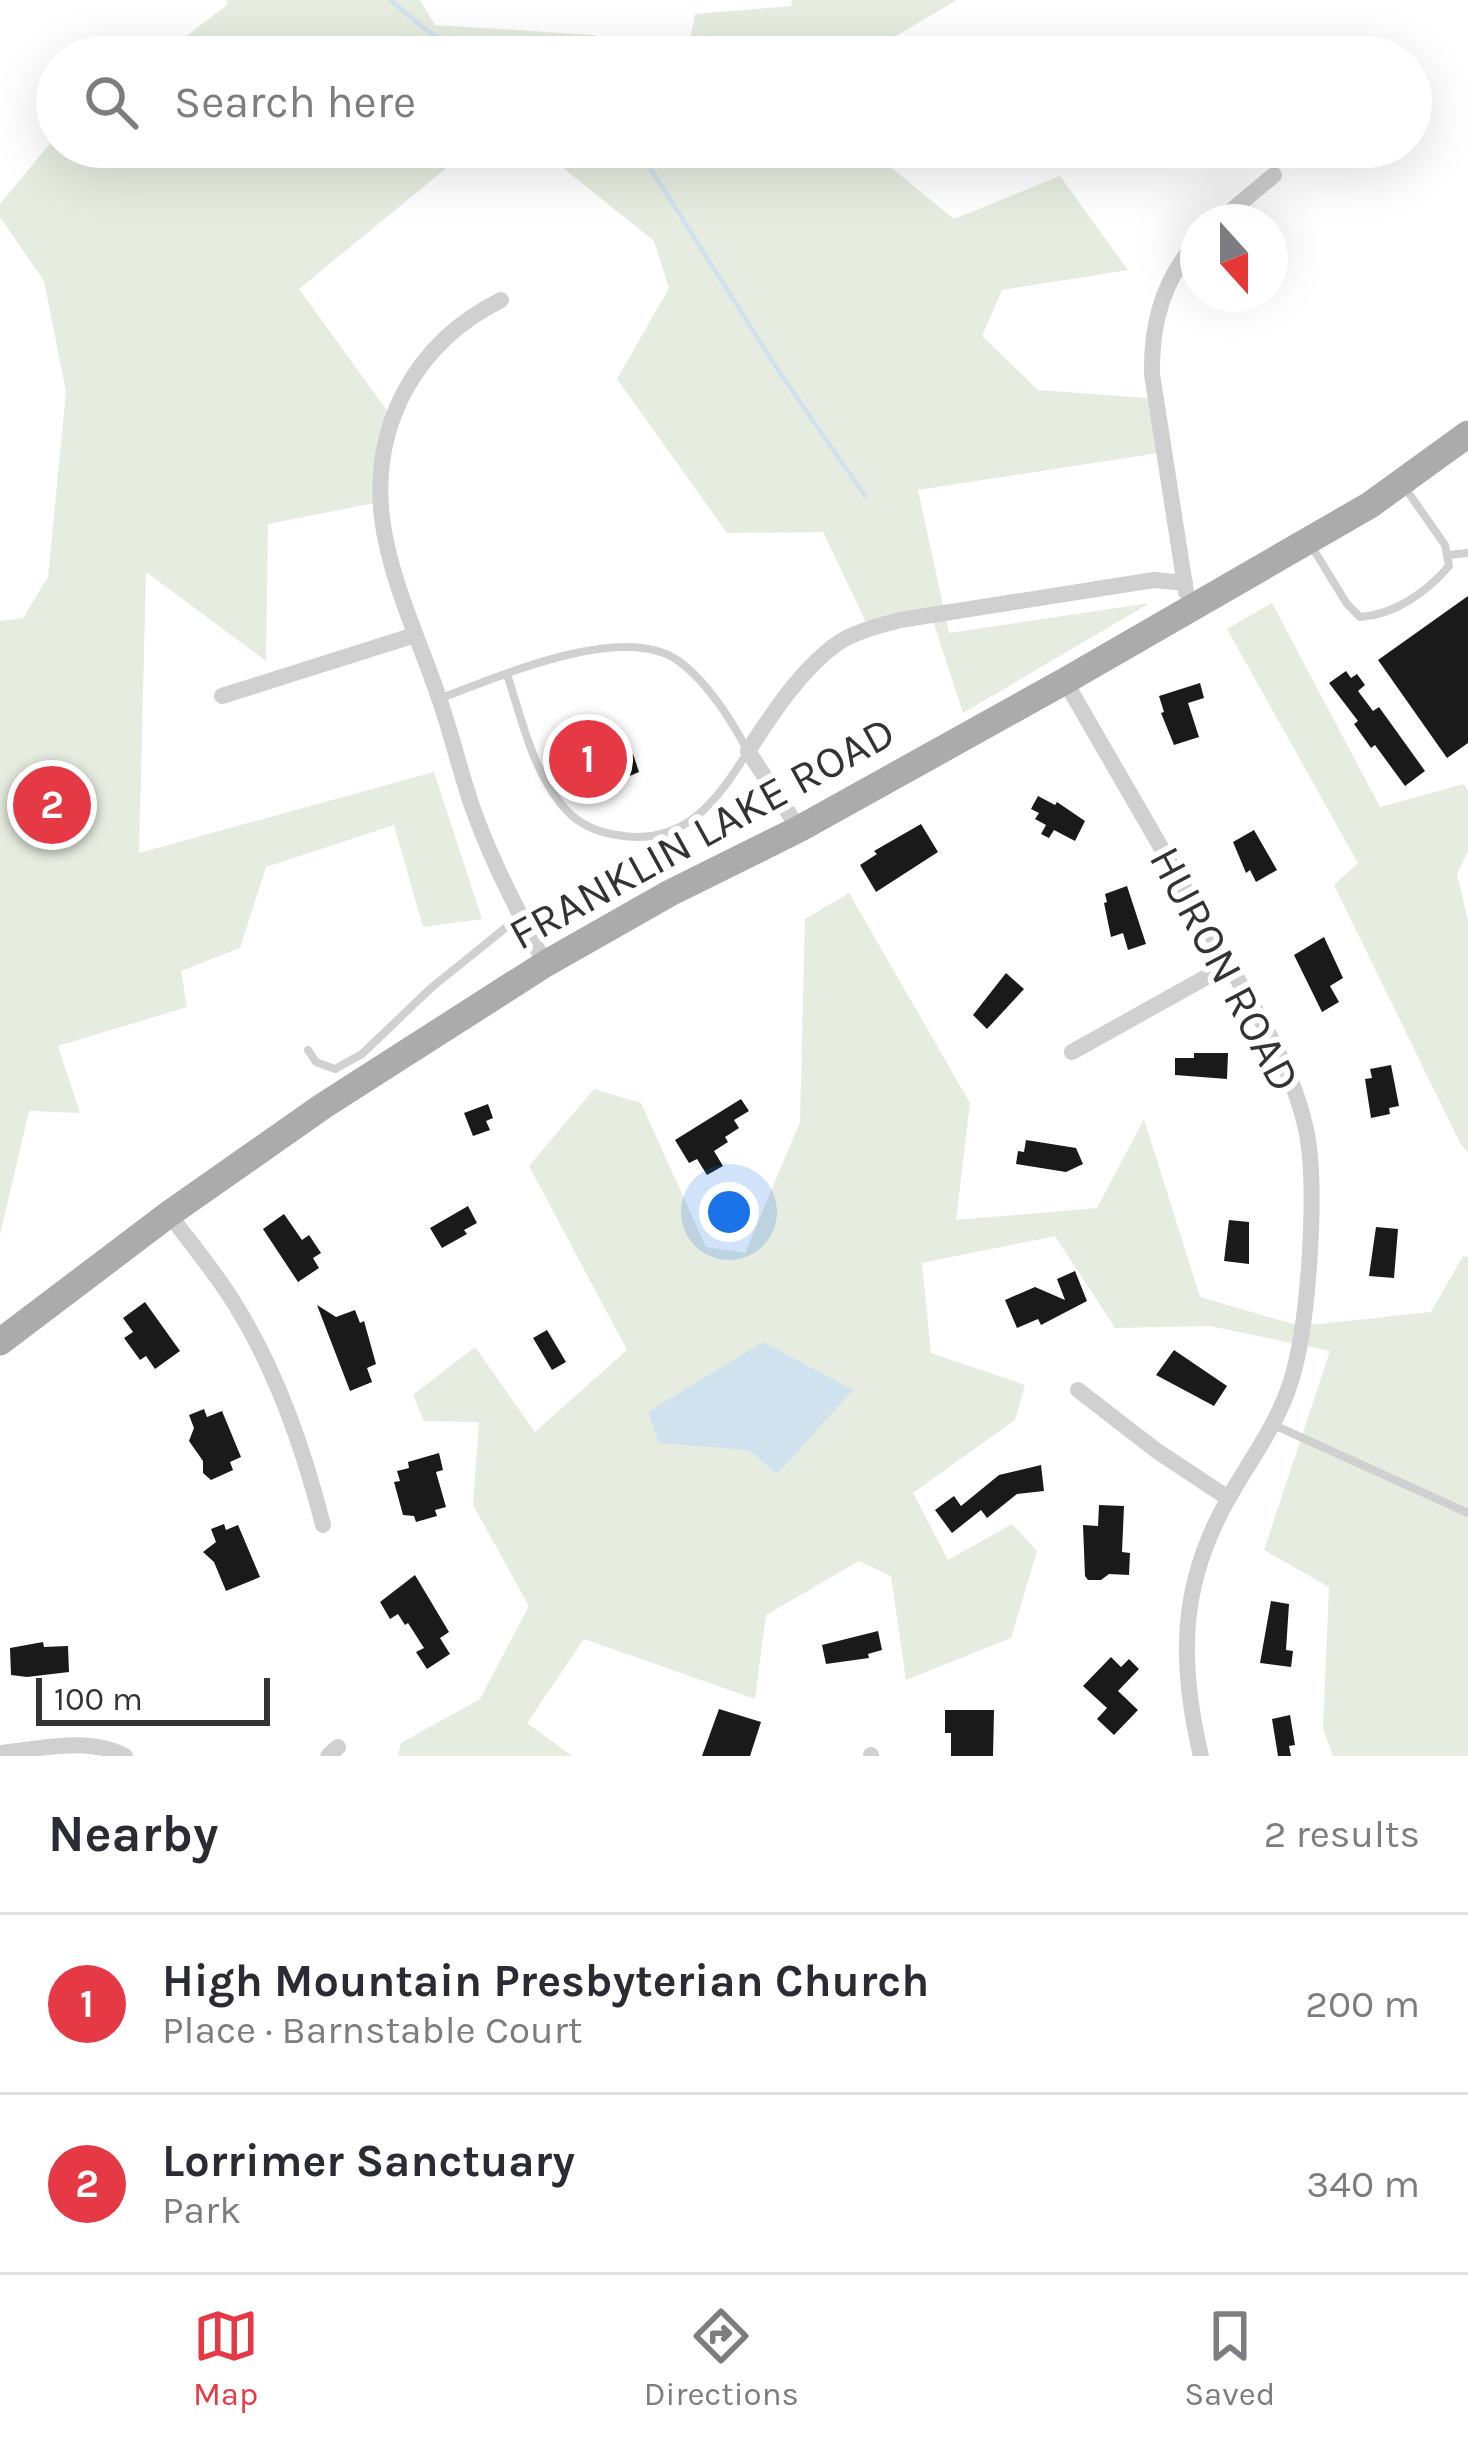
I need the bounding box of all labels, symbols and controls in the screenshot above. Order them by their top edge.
search box [36,36,1432,168]
icon: search [78,69,144,135]
text: Search here [174,76,416,128]
north arrow [1180,204,1288,312]
street label: FRANKLIN LAKE ROAD [500,705,904,961]
pin: 1 [549,714,627,804]
pin: 2 [13,760,91,850]
street label: HURON ROAD [1139,838,1311,1100]
your location [699,1182,759,1242]
scale bar [36,1672,270,1725]
text: 100 m [54,1680,143,1718]
text: Nearby [48,1804,218,1864]
text: 2 results [1264,1811,1420,1857]
text: High Mountain Presbyterian Church [162,1955,929,2007]
text: 1 [80,1981,94,2027]
text: 200 m [1305,1981,1420,2027]
text: Place · Barnstable Court [162,2007,583,2053]
text: Lorrimer Sanctuary [162,2135,575,2187]
text: 2 [75,2161,99,2207]
text: 340 m [1306,2161,1420,2207]
text: Park [162,2187,241,2233]
tab: Map [193,2303,259,2413]
tab: Directions [644,2303,799,2413]
tab: Saved [1184,2303,1275,2413]

